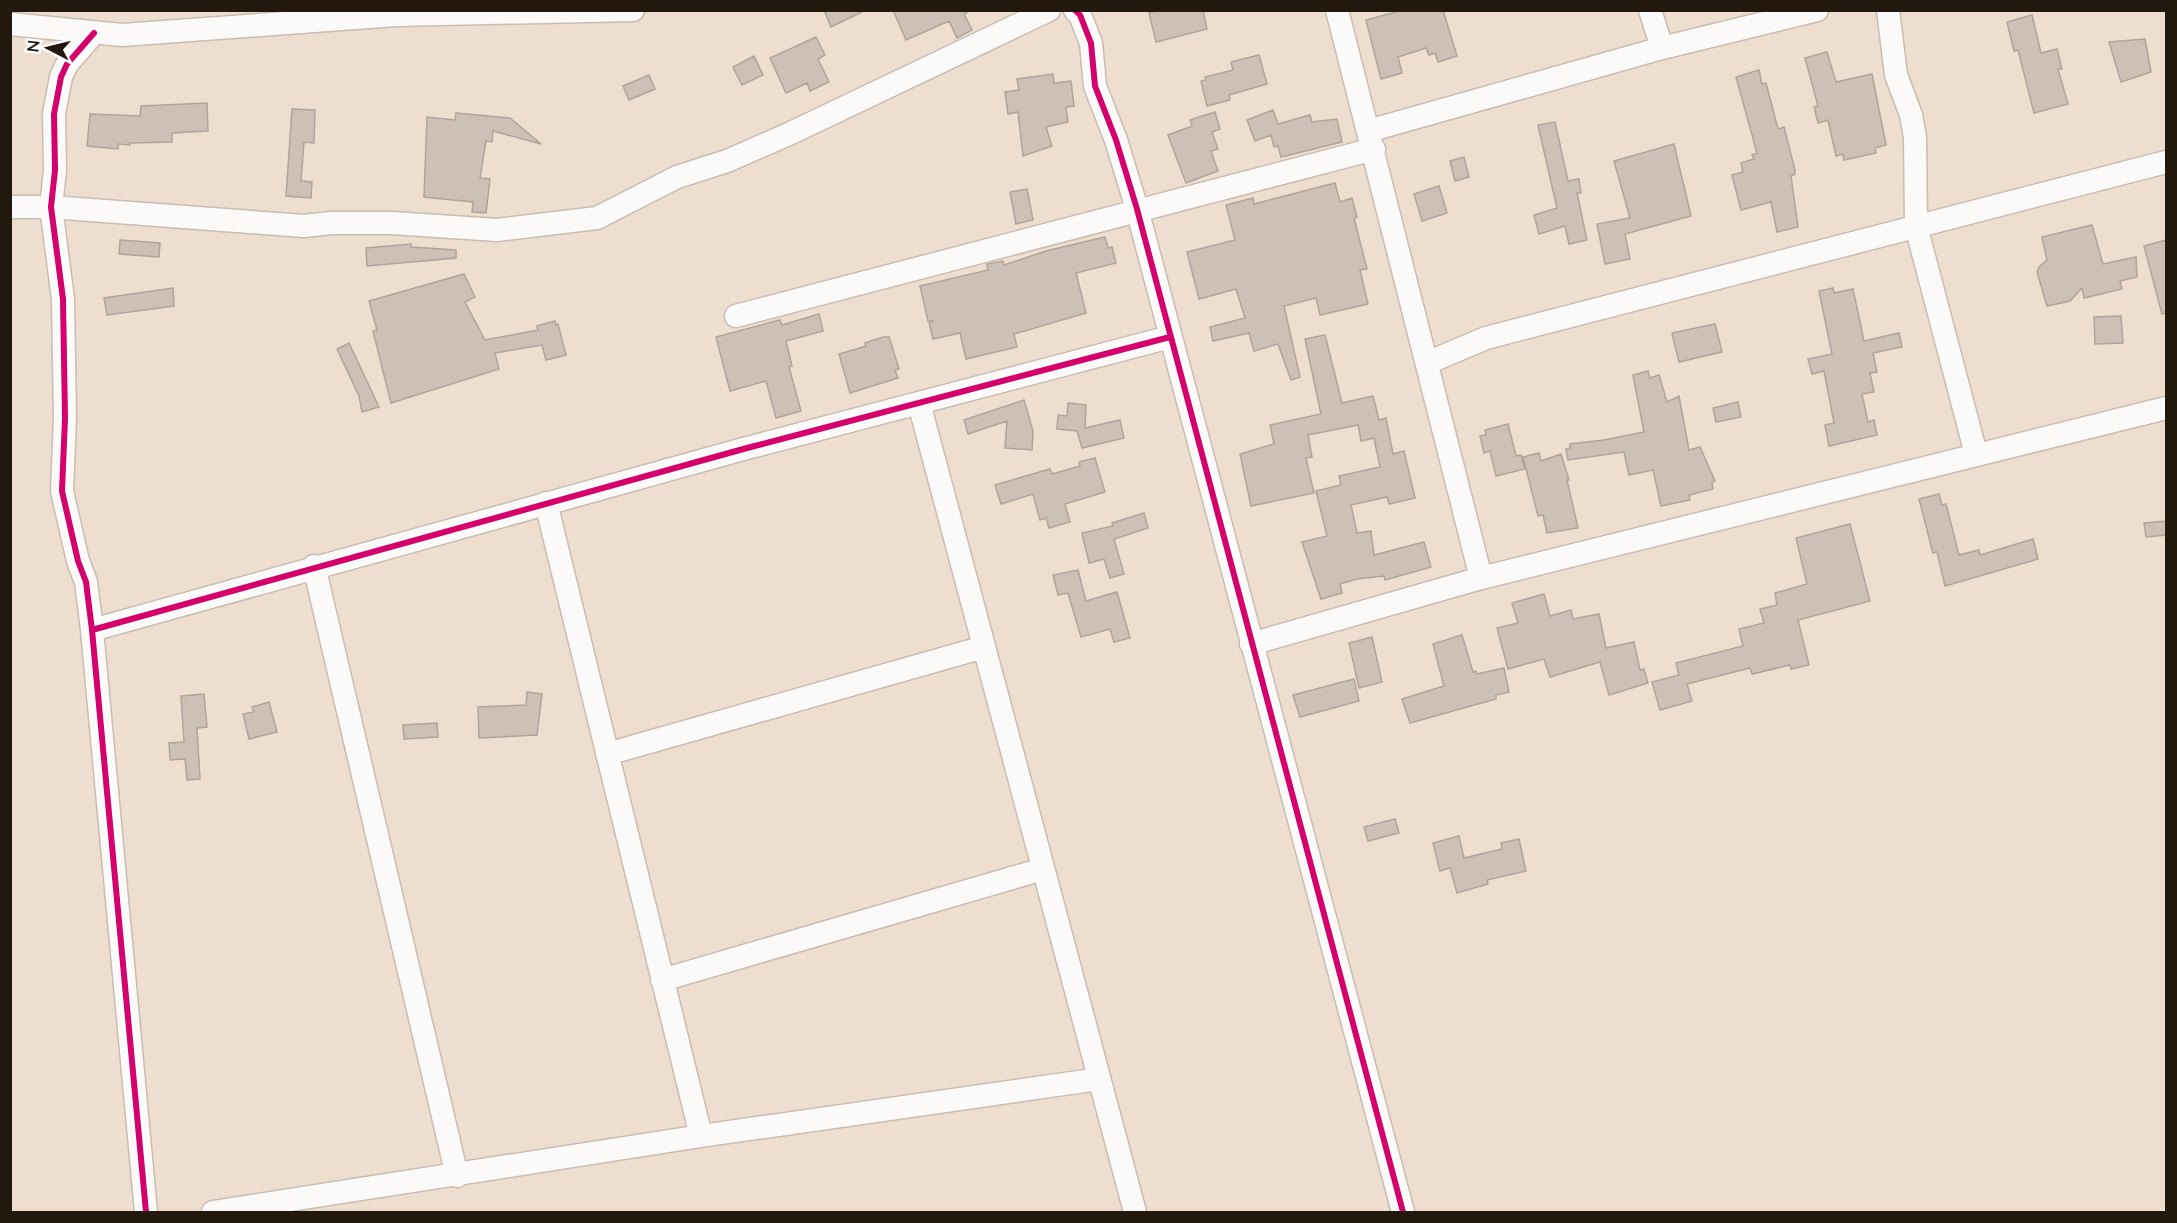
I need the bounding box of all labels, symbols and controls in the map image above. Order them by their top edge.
north arrow [18,18,78,78]
text: N [22,39,43,53]

